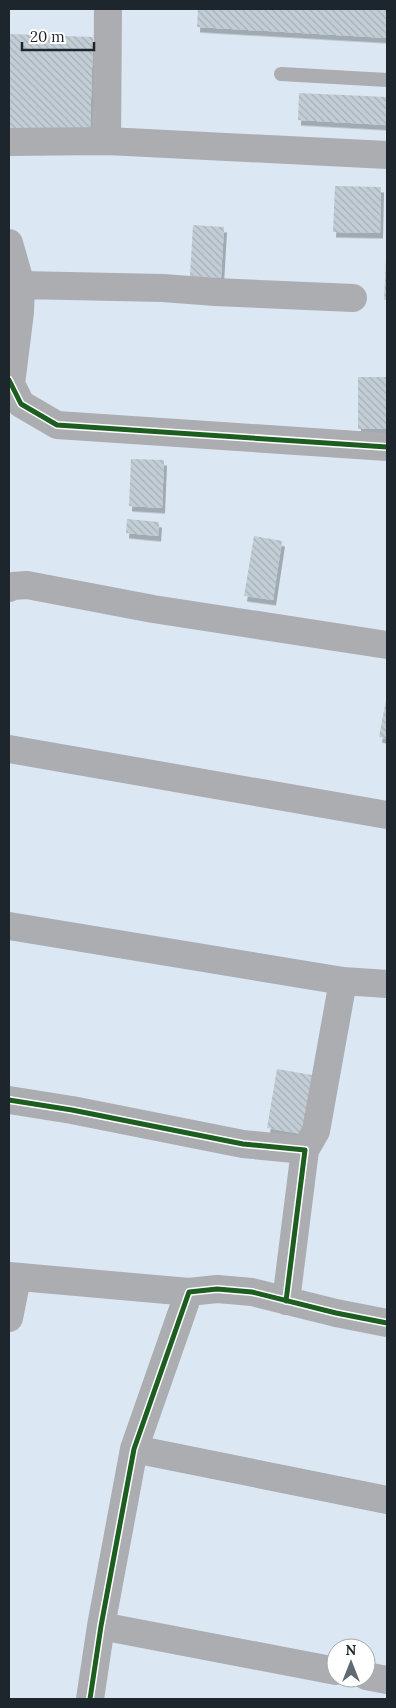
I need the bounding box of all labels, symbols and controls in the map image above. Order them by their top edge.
scale bar [22,20,95,52]
text: 20 m [30,27,65,46]
north arrow [326,1638,376,1688]
text: N [346,1641,357,1659]

